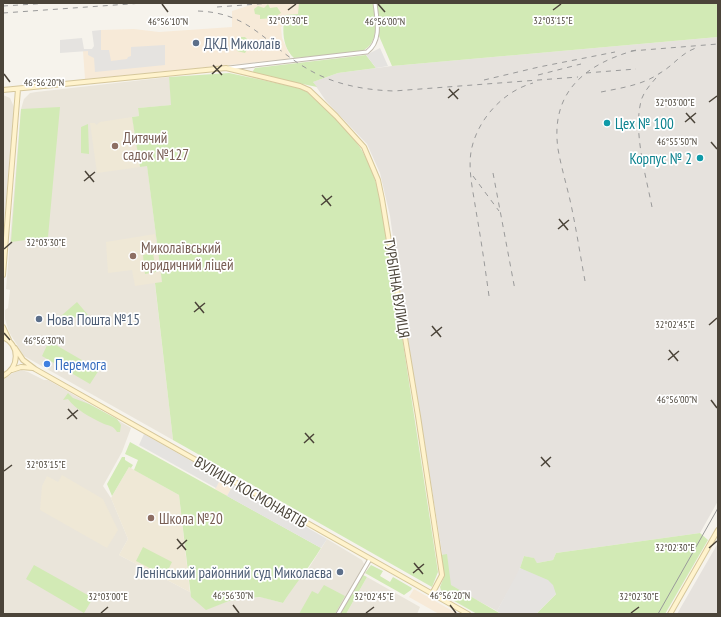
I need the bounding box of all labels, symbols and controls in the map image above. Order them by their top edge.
text: 32°03'30"E [268,14,308,27]
text: 32°03'15"E [533,14,573,27]
text: 46°56'10"N [148,15,188,28]
text: 46°56'00"N [365,15,405,28]
place label: ДКД Миколаїв [204,34,281,53]
marker: ДКД Миколаїв [191,38,201,48]
text: 46°56'20"N [24,76,64,89]
text: 32°03'00"E [655,96,695,109]
place label: Цех № 100 [615,114,674,133]
marker: Цех № 100 [602,118,612,128]
place label: Дитячий садок №127 [123,128,189,164]
text: 46°55'50"N [657,135,697,148]
marker: Дитячий садок №127 [110,141,120,151]
place label: Корпус № 2 [629,149,692,168]
marker: Корпус № 2 [695,153,705,163]
text: 32°03'30"E [26,236,66,249]
street label: ТУРБІННА ВУЛИЦЯ [380,237,414,339]
place label: Миколаївський юридичний ліцей [141,238,234,274]
marker: Миколаївський юридичний ліцей [128,251,138,261]
place label: Нова Пошта №15 [47,310,140,329]
marker: Нова Пошта №15 [34,314,44,324]
text: 32°02'45"E [655,318,695,331]
text: 46°56'30"N [24,334,64,347]
place label: Перемога [55,355,107,374]
marker: Перемога [42,359,52,369]
text: 46°56'00"N [657,393,697,406]
street label: ВУЛИЦЯ КОСМОНАВТІВ [191,452,311,532]
text: 32°03'15"E [26,458,66,471]
place label: Школа №20 [159,509,223,528]
marker: Школа №20 [146,513,156,523]
text: 32°02'30"E [655,541,695,554]
place label: Ленінський районний суд Миколаєва [134,563,332,582]
marker: Ленінський районний суд Миколаєва [335,567,345,577]
text: 46°56'30"N [213,589,253,602]
text: 46°56'20"N [430,589,470,602]
text: 32°03'00"E [88,590,128,603]
text: 32°02'45"E [354,590,394,603]
text: 32°02'30"E [619,590,659,603]

